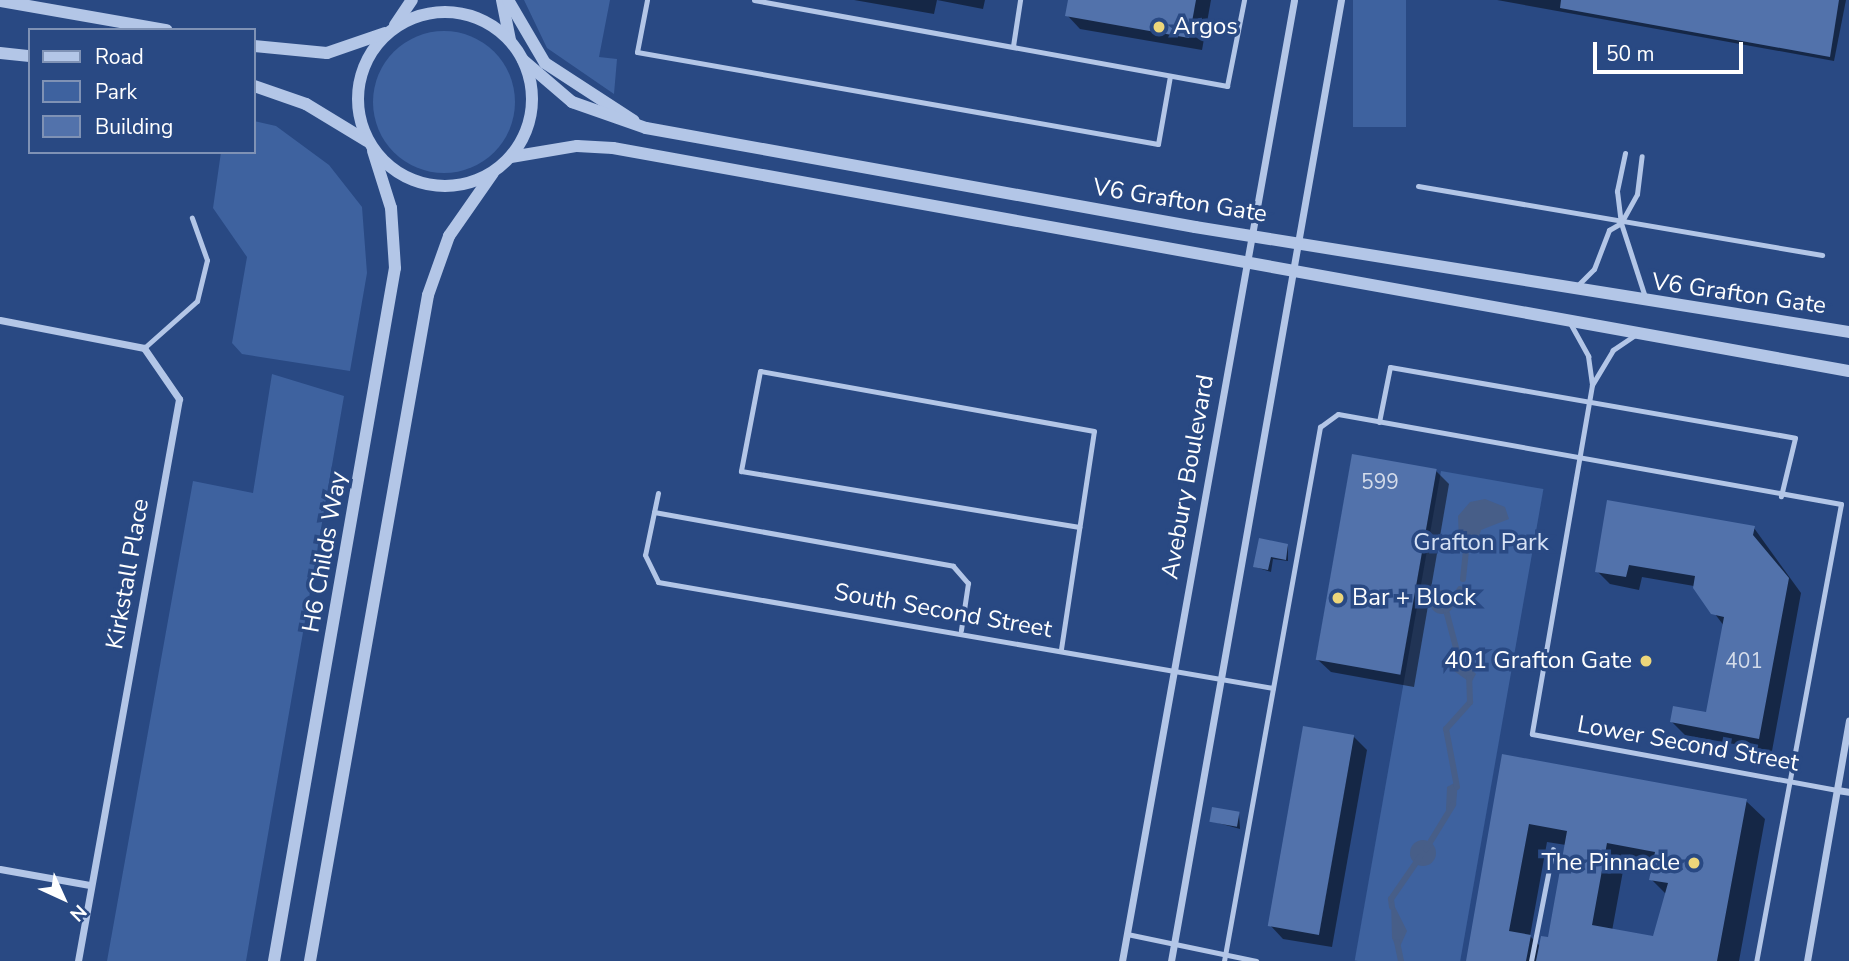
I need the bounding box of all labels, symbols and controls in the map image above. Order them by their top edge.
place label: Argos [1173,13,1238,41]
marker: Argos [1151,19,1167,35]
legend [28,28,256,154]
scale bar [1597,28,1748,72]
text: 50 m [1606,40,1655,68]
text: Road [95,43,144,71]
text: Park [95,78,137,106]
text: Building [95,113,173,141]
street label: V6 Grafton Gate [1091,173,1269,229]
street label: V6 Grafton Gate [1650,268,1828,320]
street label: Avebury Boulevard [1156,373,1220,581]
street label: H6 Childs Way [297,469,353,635]
house number: 599 [1361,469,1399,495]
street label: Kirkstall Place [101,496,155,652]
park label: Grafton Park [1413,529,1549,557]
street label: South Second Street [832,578,1054,644]
place label: Bar + Block [1352,584,1476,612]
marker: Bar + Block [1330,590,1346,606]
place label: 401 Grafton Gate [1444,647,1632,675]
house number: 401 [1725,648,1763,674]
marker: 401 Grafton Gate [1638,653,1654,669]
street label: Lower Second Street [1575,710,1801,778]
place label: The Pinnacle [1541,849,1680,877]
marker: The Pinnacle [1686,855,1702,871]
north arrow [28,863,98,933]
text: N [64,899,92,927]

